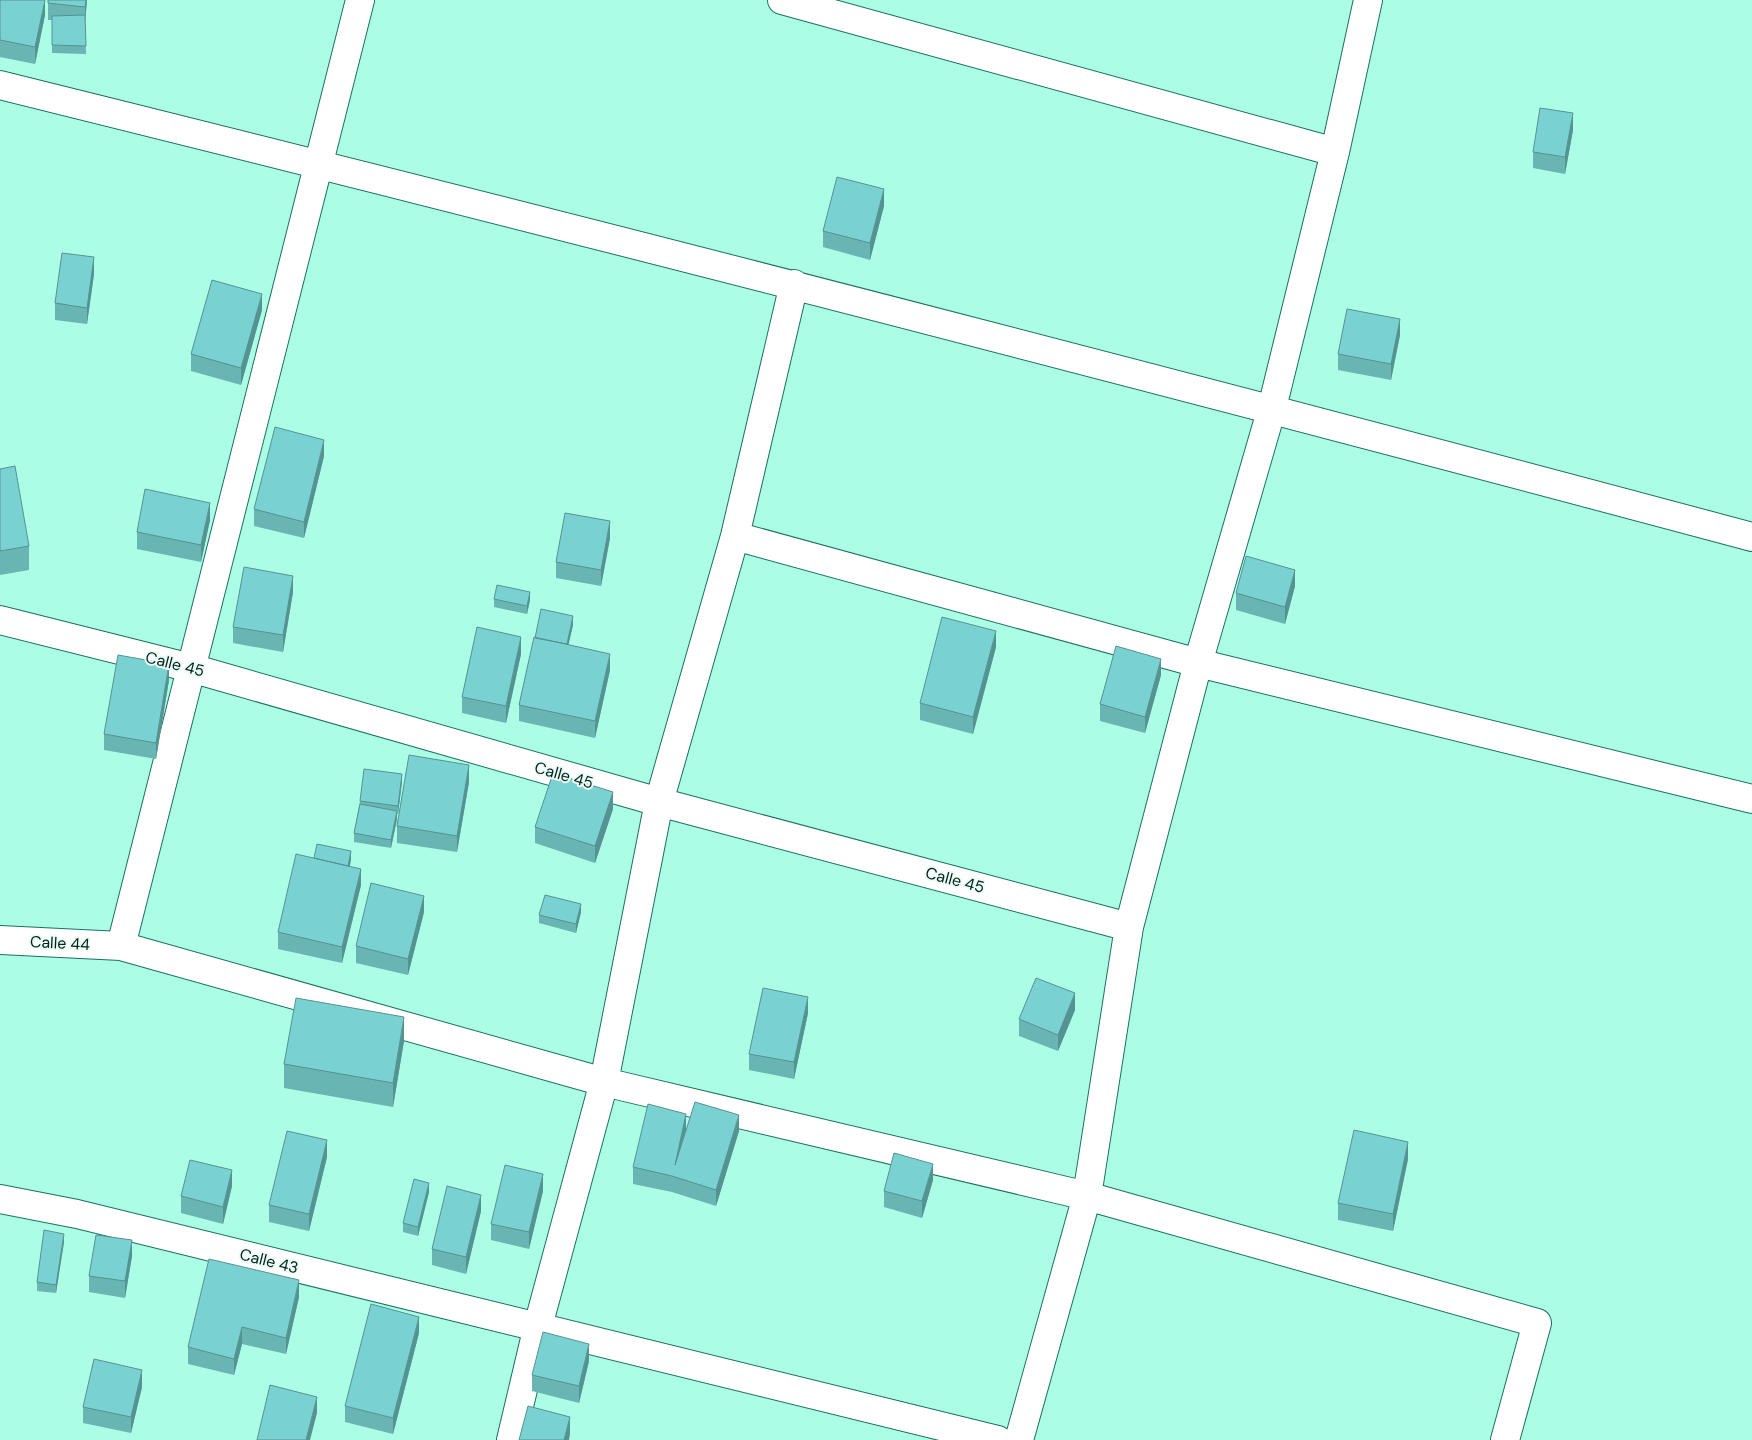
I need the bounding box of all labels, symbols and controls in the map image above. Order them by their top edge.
street label: Calle 45 [143,647,207,681]
street label: Calle 45 [532,757,596,793]
street label: Calle 45 [923,862,987,898]
street label: Calle 44 [29,931,91,955]
street label: Calle 43 [237,1244,301,1278]

